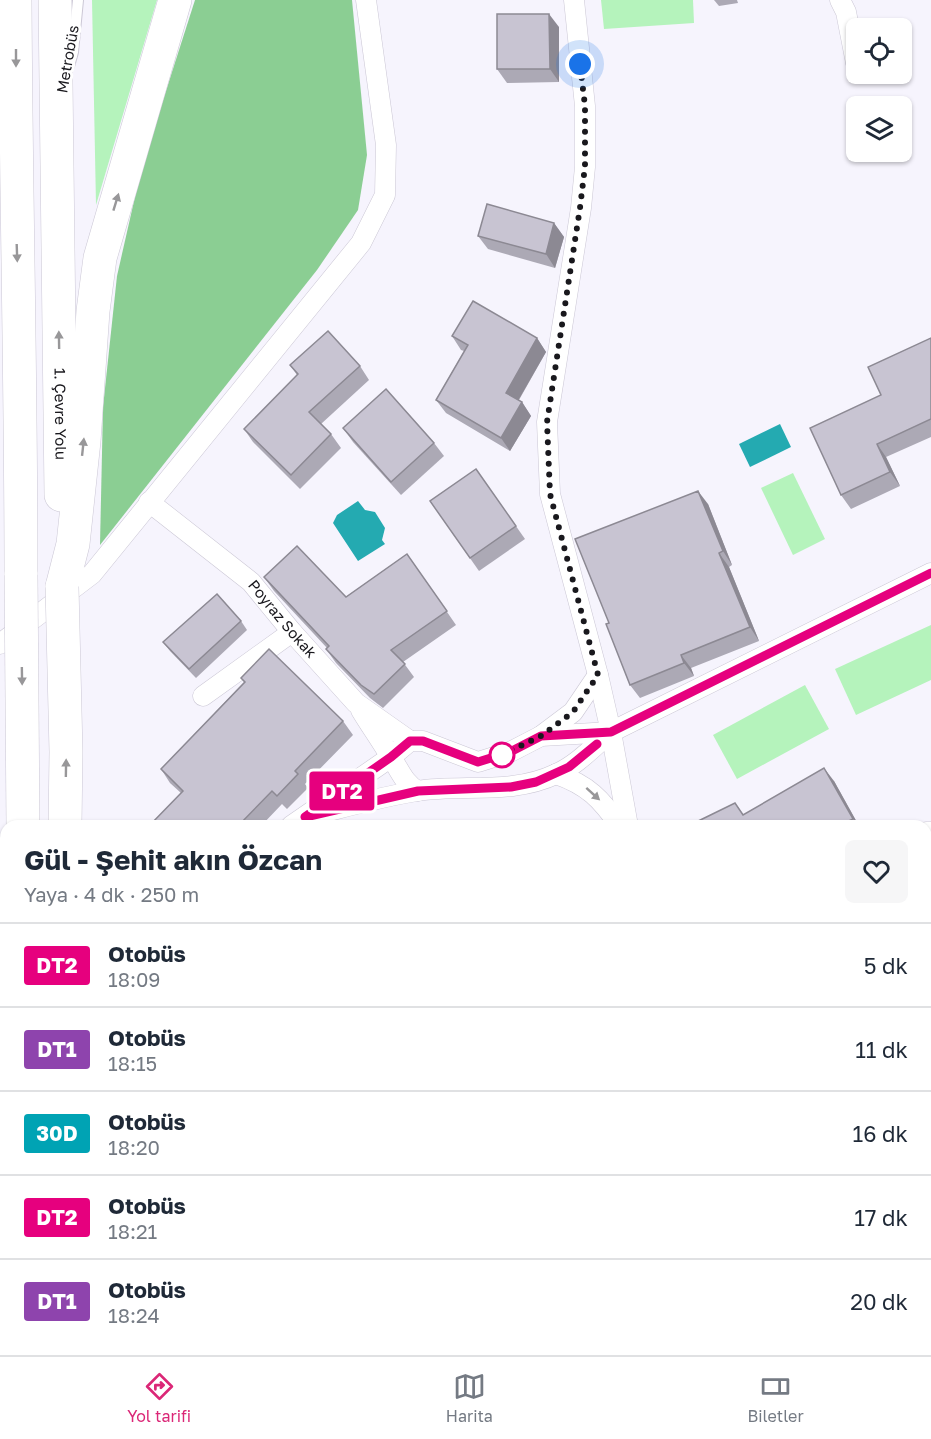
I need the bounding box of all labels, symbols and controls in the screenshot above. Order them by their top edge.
map controls [846,18,912,162]
button: locate [846,18,912,84]
street label: Metrobüs [52,23,82,94]
one-way arrow [11,49,20,68]
your location [565,49,595,79]
button: layers [846,96,912,162]
one-way arrow [112,193,121,211]
one-way arrow [12,244,22,263]
one-way arrow [54,330,63,349]
street label: 1. Çevre Yolu [51,368,71,460]
one-way arrow [78,437,88,456]
street label: Poyraz Sokak [245,576,321,661]
one-way arrow [17,666,26,685]
unlabelled marker [489,742,515,768]
one-way arrow [61,759,70,778]
line badge: DT2 [308,772,376,810]
text: DT2 [321,778,363,804]
one-way arrow [585,787,600,800]
button: heart [845,840,908,903]
text: Gül - Şehit akın Özcan [24,843,322,876]
text: Yaya · 4 dk · 250 m [24,882,199,906]
text: Otobüs [108,940,186,967]
text: DT2 [36,952,78,978]
text: 5 dk [864,952,908,979]
text: 18:09 [108,967,160,991]
text: Otobüs [108,1024,186,1051]
text: DT1 [37,1036,77,1062]
text: 11 dk [855,1036,908,1063]
text: 18:15 [108,1051,157,1075]
text: Otobüs [108,1108,186,1135]
text: 30D [36,1120,78,1146]
text: 16 dk [853,1120,908,1147]
text: 18:20 [108,1135,160,1159]
text: Otobüs [108,1192,186,1219]
text: DT2 [36,1204,78,1230]
text: 17 dk [854,1204,908,1231]
text: 18:21 [108,1219,157,1243]
text: Otobüs [108,1276,186,1303]
text: DT1 [37,1288,77,1314]
text: 20 dk [850,1288,908,1315]
text: 18:24 [108,1303,160,1327]
tab: Yol tarifi [127,1370,191,1426]
tab: Harita [446,1370,493,1426]
tab: Biletler [748,1370,804,1426]

